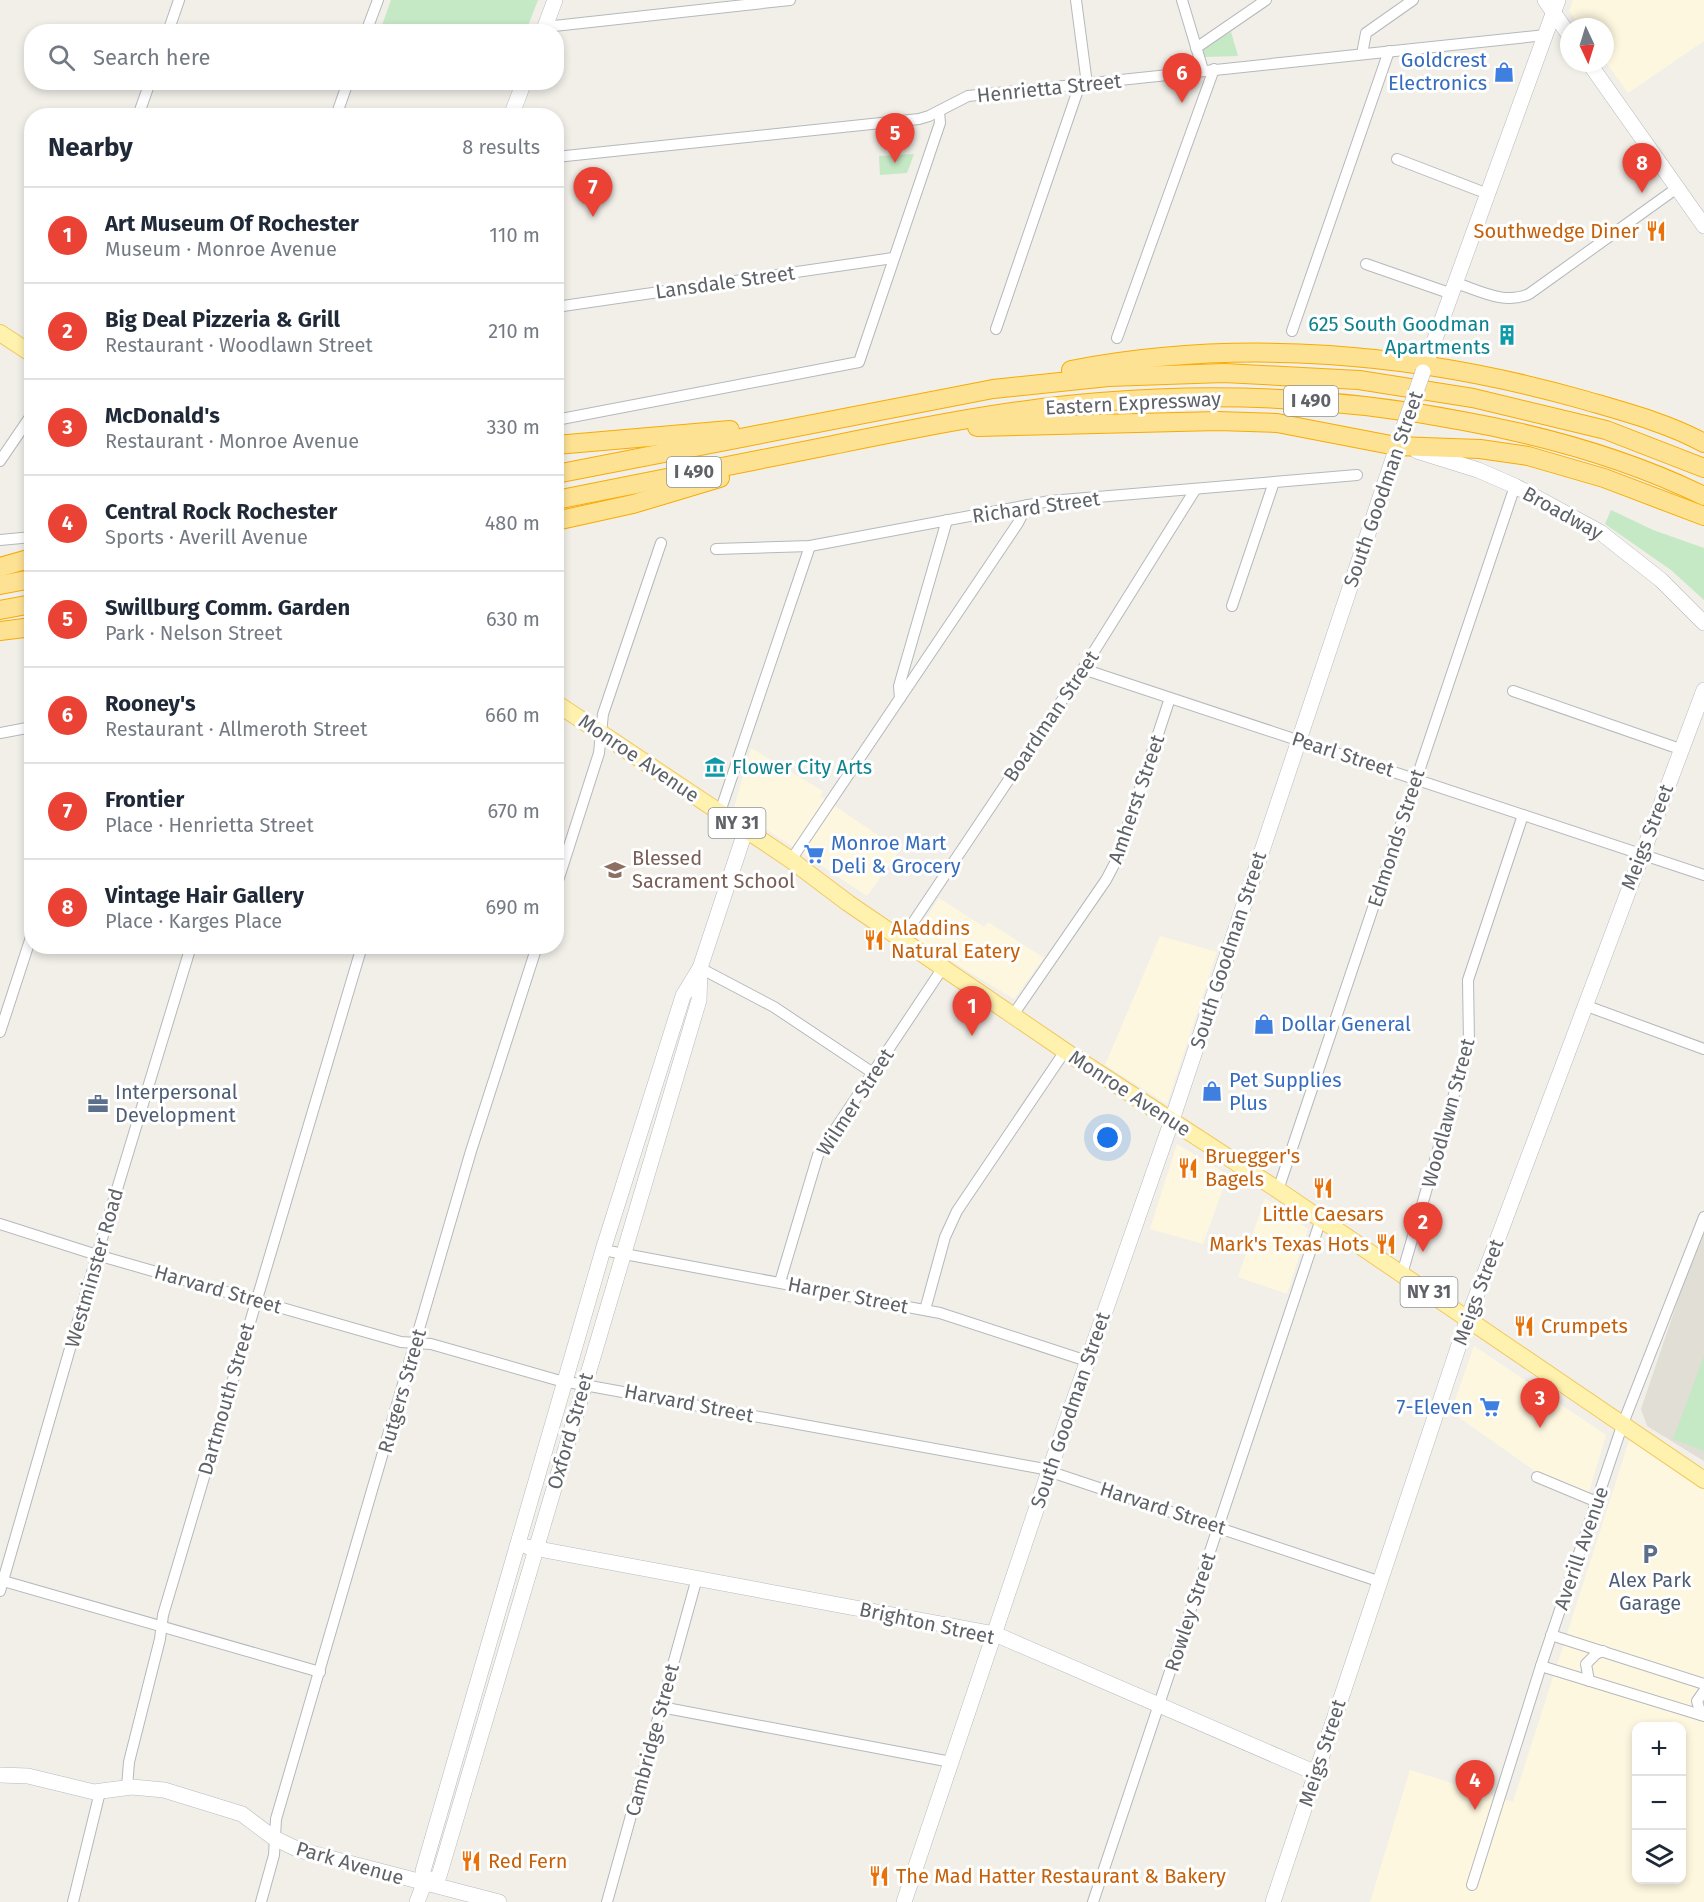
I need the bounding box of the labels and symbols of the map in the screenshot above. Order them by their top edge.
north arrow [1560,18,1614,72]
place label: Goldcrest Electronics [1388,48,1488,95]
pin: 6 [1162,54,1202,103]
shop icon: Goldcrest Electronics [1492,60,1516,84]
street label: Henrietta Street [976,68,1123,108]
pin: 5 [876,114,914,163]
pin: 8 [1622,144,1662,193]
pin: 7 [574,168,612,217]
place label: Southwedge Diner [1474,219,1639,243]
restaurant icon: Southwedge Diner [1644,219,1668,243]
street label: Lansdale Street [654,260,797,304]
place label: 625 South Goodman Apartments [1308,312,1490,359]
building icon: 625 South Goodman Apartments [1495,323,1519,347]
street label: Eastern Expressway [1044,386,1222,420]
road number: I 490 [1284,386,1338,416]
street label: South Goodman Street [1338,387,1428,590]
road number: I 490 [667,457,721,487]
street label: Broadway [1519,481,1607,545]
street label: Richard Street [971,486,1102,528]
street label: Boardman Street [998,645,1104,786]
street label: Monroe Avenue [574,709,704,807]
street label: Pearl Street [1289,726,1398,782]
street label: Amherst Street [1103,731,1170,867]
museum icon: Flower City Arts [703,755,727,779]
place label: Flower City Arts [732,755,872,779]
street label: Edmonds Street [1362,765,1430,910]
street label: Meigs Street [1616,780,1678,893]
road number: NY 31 [708,808,766,838]
place label: Monroe Mart Deli & Grocery [831,831,961,878]
supermarket icon: Monroe Mart Deli & Grocery [802,842,826,866]
place label: Blessed Sacrament School [632,846,795,893]
street label: South Goodman Street [1185,848,1271,1052]
school or university icon: Blessed Sacrament School [603,858,627,882]
place label: Aladdins Natural Eatery [891,916,1020,963]
restaurant icon: Aladdins Natural Eatery [862,928,886,952]
pin: 1 [952,986,992,1036]
shop icon: Dollar General [1252,1012,1276,1036]
place label: Dollar General [1281,1012,1411,1036]
street label: Woodlawn Street [1417,1035,1480,1190]
street label: Wilmer Street [811,1043,899,1160]
street label: Monroe Avenue [1065,1045,1195,1141]
place label: Pet Supplies Plus [1229,1068,1341,1115]
shop icon: Pet Supplies Plus [1200,1079,1224,1103]
place label: Interpersonal Development [115,1080,238,1127]
office icon: Interpersonal Development [86,1092,110,1116]
your location [1093,1123,1122,1152]
place label: Bruegger's Bagels [1205,1144,1300,1191]
restaurant icon: Bruegger's Bagels [1176,1156,1200,1180]
restaurant icon: Little Caesars [1311,1176,1335,1200]
street label: Westminster Road [60,1186,128,1350]
place label: Little Caesars [1262,1202,1384,1226]
pin: 2 [1404,1202,1442,1252]
place label: Mark's Texas Hots [1209,1232,1369,1256]
restaurant icon: Mark's Texas Hots [1374,1232,1398,1256]
street label: Meigs Street [1448,1235,1509,1348]
street label: Harvard Street [152,1259,285,1319]
street label: Harper Street [786,1272,911,1319]
road number: NY 31 [1400,1277,1458,1307]
street label: South Goodman Street [1025,1308,1115,1511]
restaurant icon: Crumpets [1512,1314,1536,1338]
place label: Crumpets [1541,1314,1628,1338]
street label: Dartmouth Street [193,1319,259,1478]
street label: Rutgers Street [373,1325,431,1456]
street label: Oxford Street [542,1369,598,1492]
pin: 3 [1520,1378,1560,1428]
street label: Harvard Street [622,1379,756,1427]
place label: 7-Eleven [1397,1395,1473,1419]
supermarket icon: 7-Eleven [1478,1395,1502,1419]
street label: Harvard Street [1097,1476,1230,1540]
street label: Averill Avenue [1549,1483,1613,1613]
parking icon: Alex Park Garage [1638,1542,1662,1566]
street label: Rowley Street [1159,1549,1221,1675]
place label: Alex Park Garage [1609,1568,1692,1615]
street label: Brighton Street [857,1597,998,1649]
street label: Cambridge Street [620,1660,684,1819]
street label: Meigs Street [1293,1696,1351,1810]
pin: 4 [1456,1760,1494,1810]
street label: Park Avenue [293,1836,407,1890]
restaurant icon: Red Fern [459,1849,483,1873]
place label: Red Fern [488,1849,567,1873]
restaurant icon: The Mad Hatter Restaurant & Bakery [867,1864,891,1888]
place label: The Mad Hatter Restaurant & Bakery [896,1864,1226,1888]

